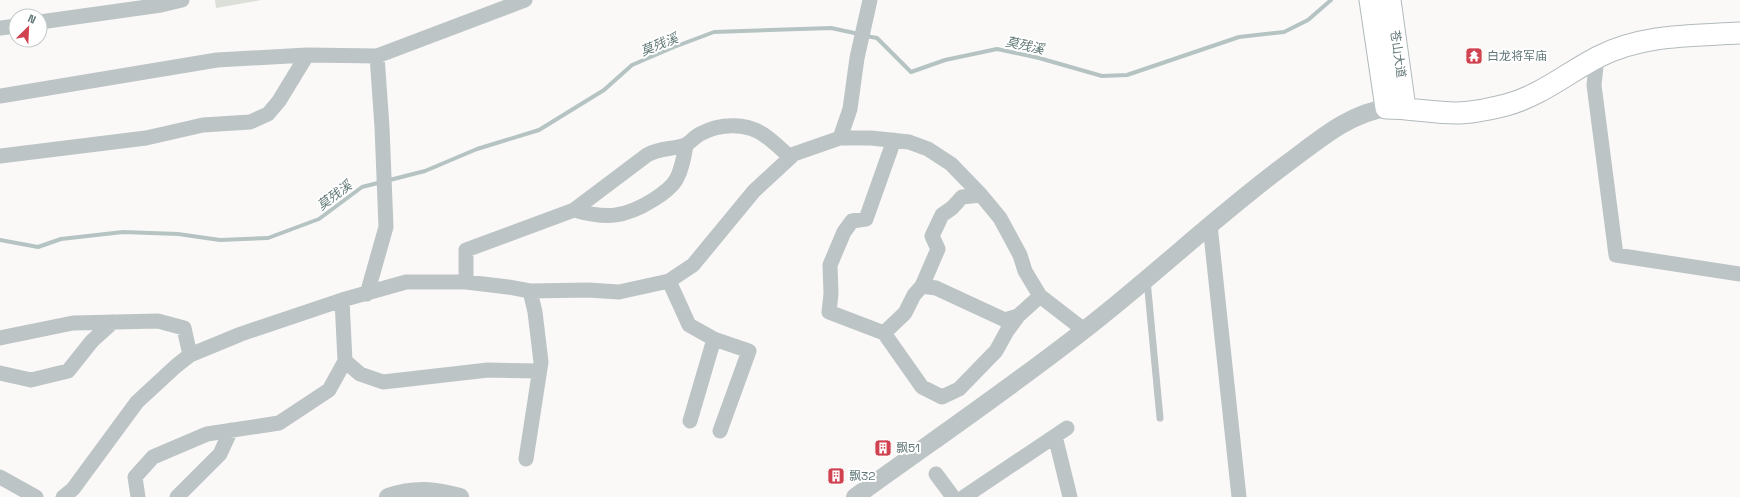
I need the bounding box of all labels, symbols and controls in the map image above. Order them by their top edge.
north arrow [8,8,48,48]
text: N [26,11,38,27]
water label: 莫残溪 [638,29,682,60]
street label: 苍山大道 [1387,29,1409,79]
water label: 莫残溪 [1004,33,1048,58]
temple icon: 白龙将军庙 [1464,46,1484,66]
place label: 白龙将军庙 [1487,48,1547,64]
water label: 莫残溪 [314,176,357,214]
building icon: 飘51 [873,438,893,458]
place label: 飘51 [896,440,920,456]
building icon: 飘32 [826,466,846,486]
place label: 飘32 [849,468,875,484]

